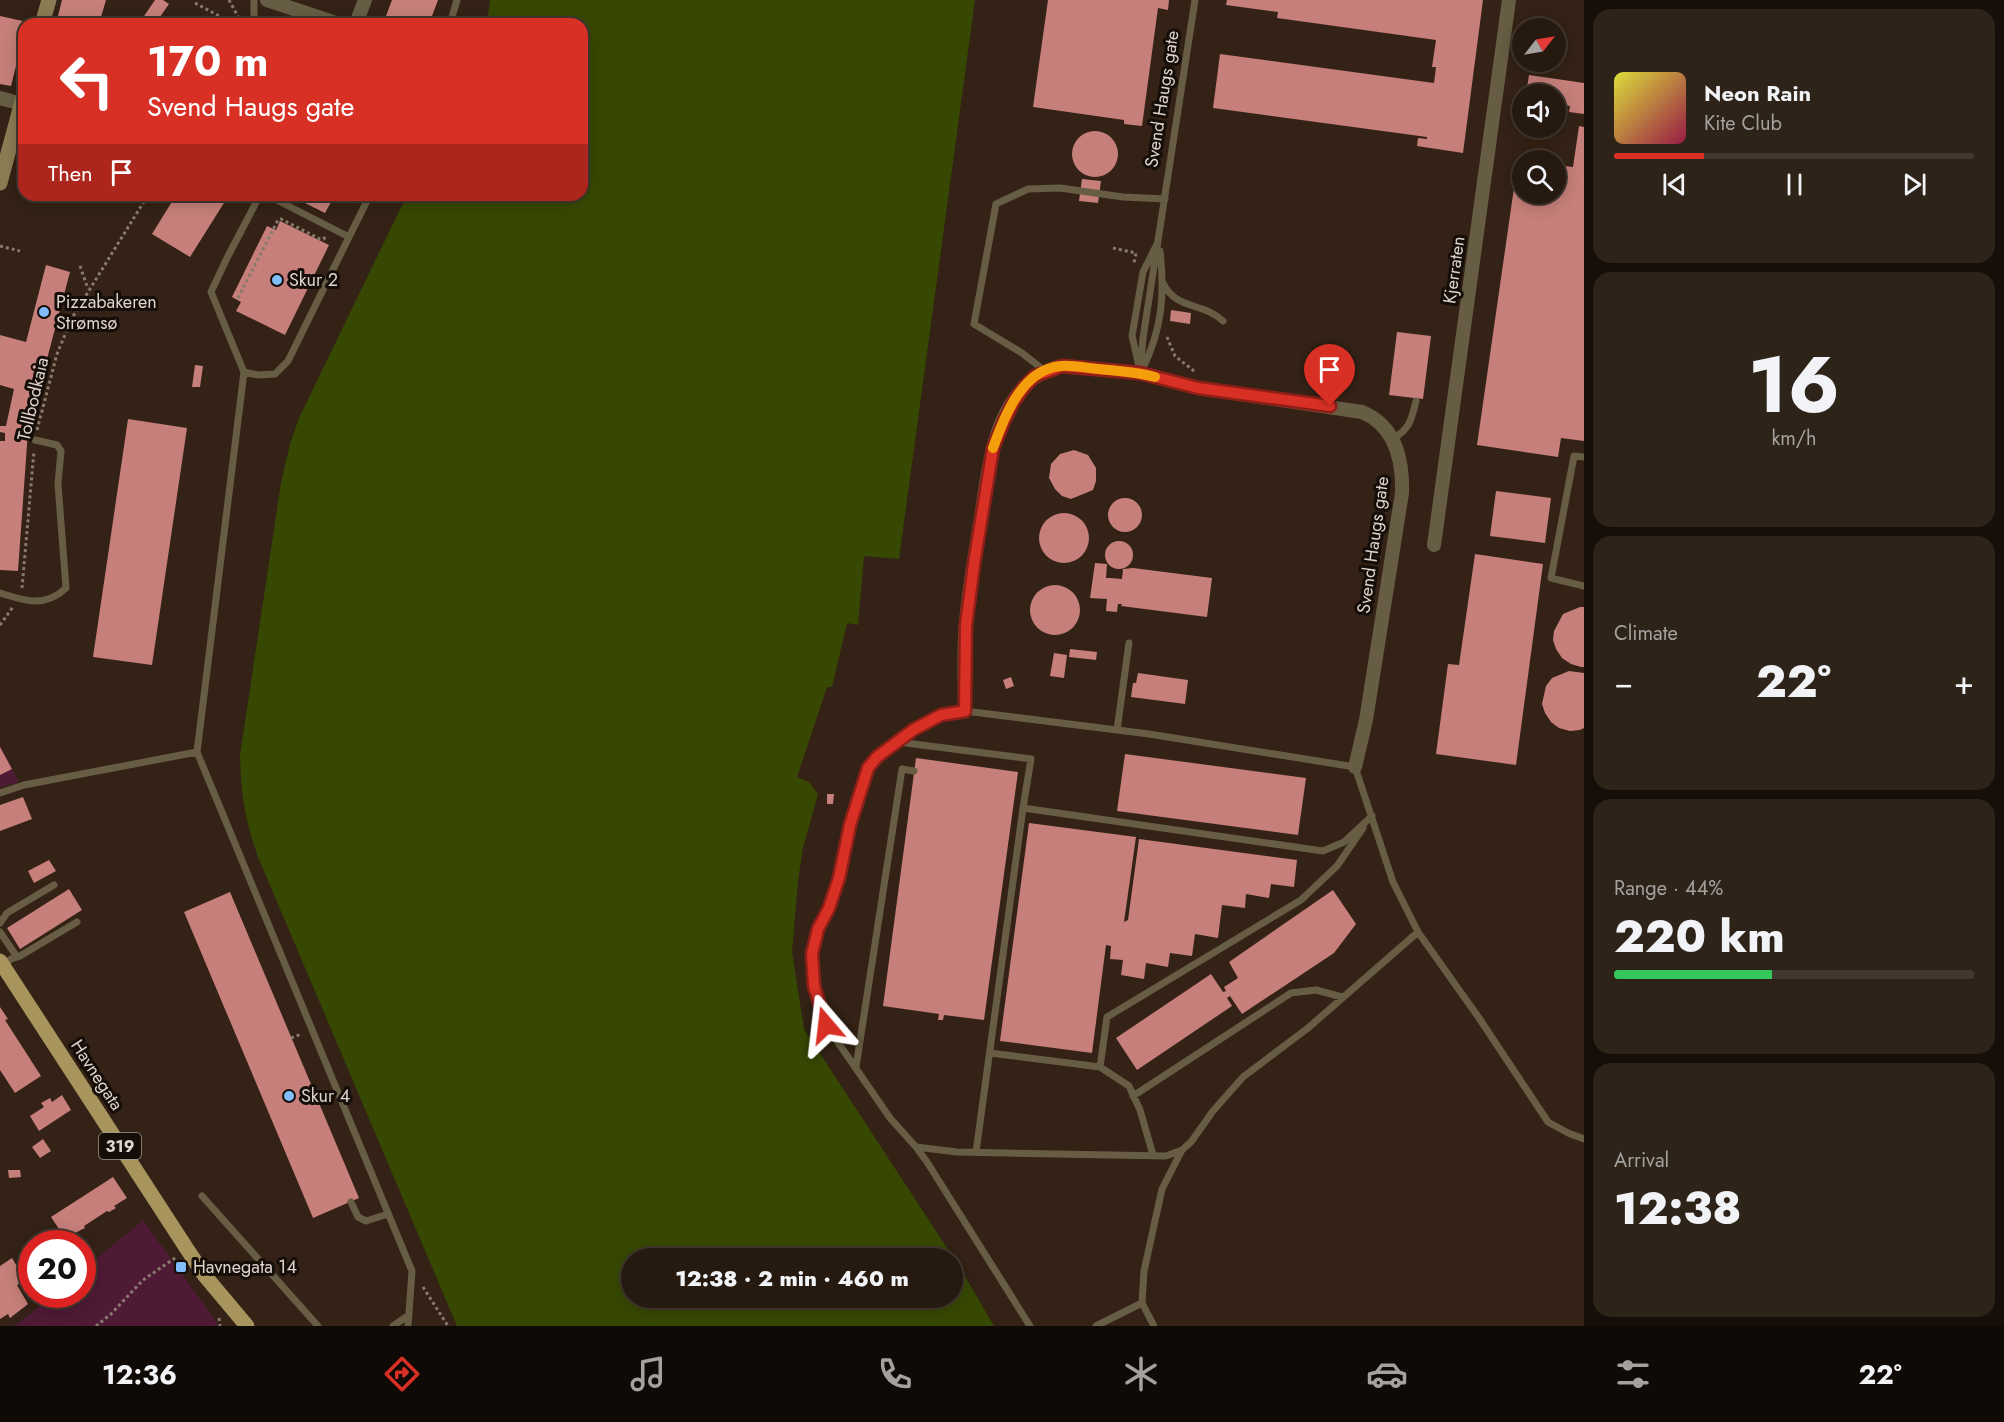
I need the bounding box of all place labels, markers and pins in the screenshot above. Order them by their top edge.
place label: Skur 2 [289,267,338,293]
marker: Skur 2 [270,273,284,287]
place label: Pizzabakeren Strømsø [56,289,157,336]
marker: Pizzabakeren Strømsø [37,305,51,319]
pin [1304,344,1355,406]
place label: Skur 4 [301,1083,350,1109]
marker: Skur 4 [282,1089,296,1103]
place label: Havnegata 14 [193,1254,297,1280]
marker: Havnegata 14 [174,1260,188,1274]

